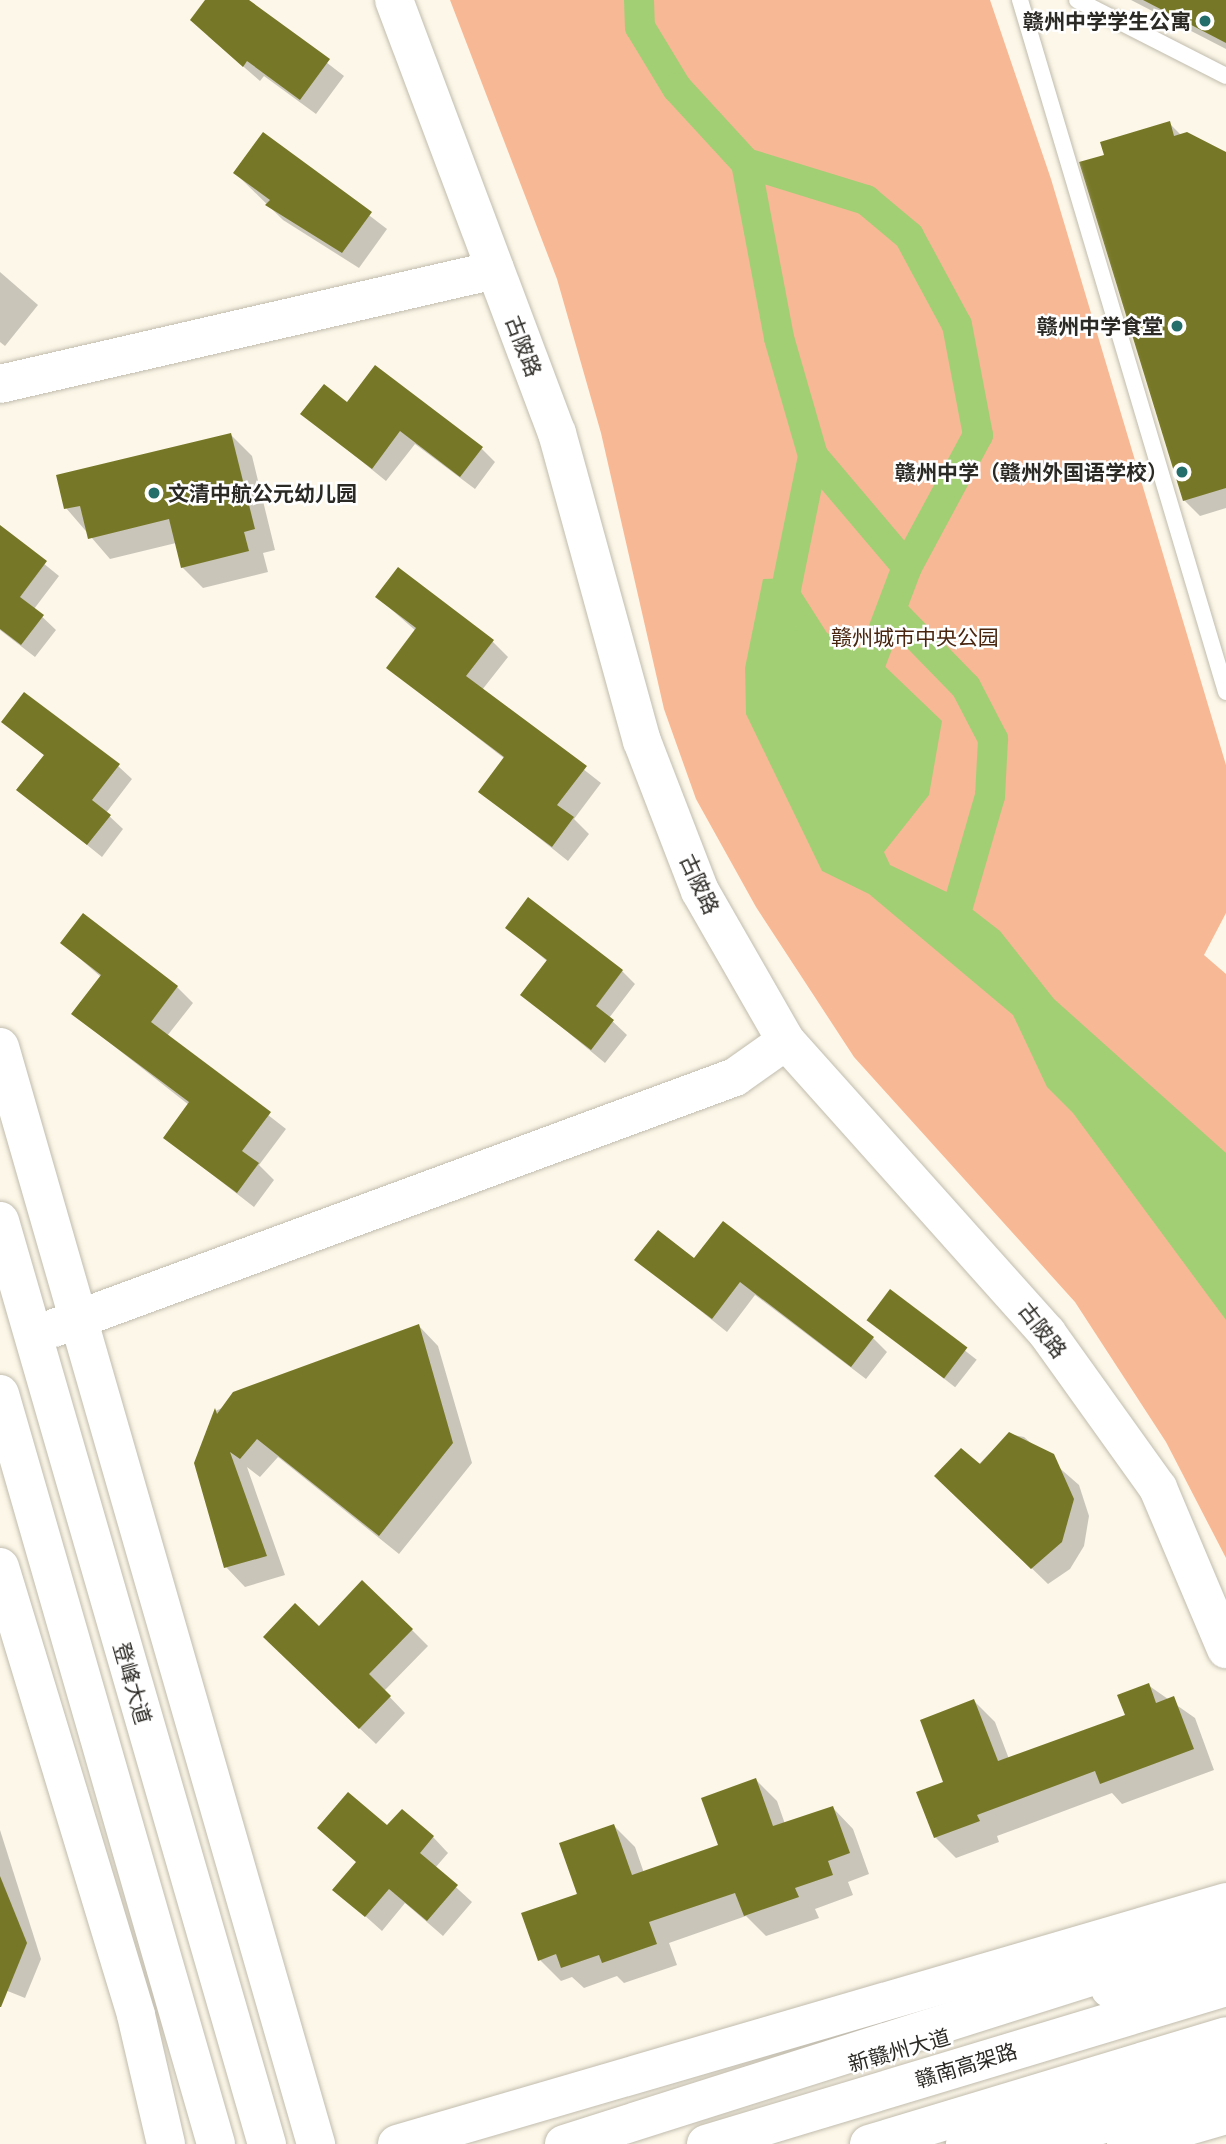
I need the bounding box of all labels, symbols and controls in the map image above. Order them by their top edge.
place label: 赣州中学学生公寓 [1023,8,1191,34]
marker: 赣州中学学生公寓 [1197,13,1213,29]
street label: 古陂路 [501,312,547,380]
place label: 赣州中学食堂 [1037,313,1163,339]
marker: 赣州中学食堂 [1169,318,1185,334]
place label: 赣州中学（赣州外国语学校） [895,459,1168,485]
marker: 赣州中学（赣州外国语学校） [1174,464,1190,480]
place label: 文清中航公元幼儿园 [168,480,357,506]
marker: 文清中航公元幼儿园 [146,485,162,501]
park label: 赣州城市中央公园 [831,624,999,650]
street label: 古陂路 [675,850,725,918]
street label: 古陂路 [1014,1297,1072,1363]
street label: 登峰大道 [109,1639,157,1727]
street label: 新赣州大道 [845,2023,953,2077]
street label: 赣南高架路 [912,2038,1020,2092]

